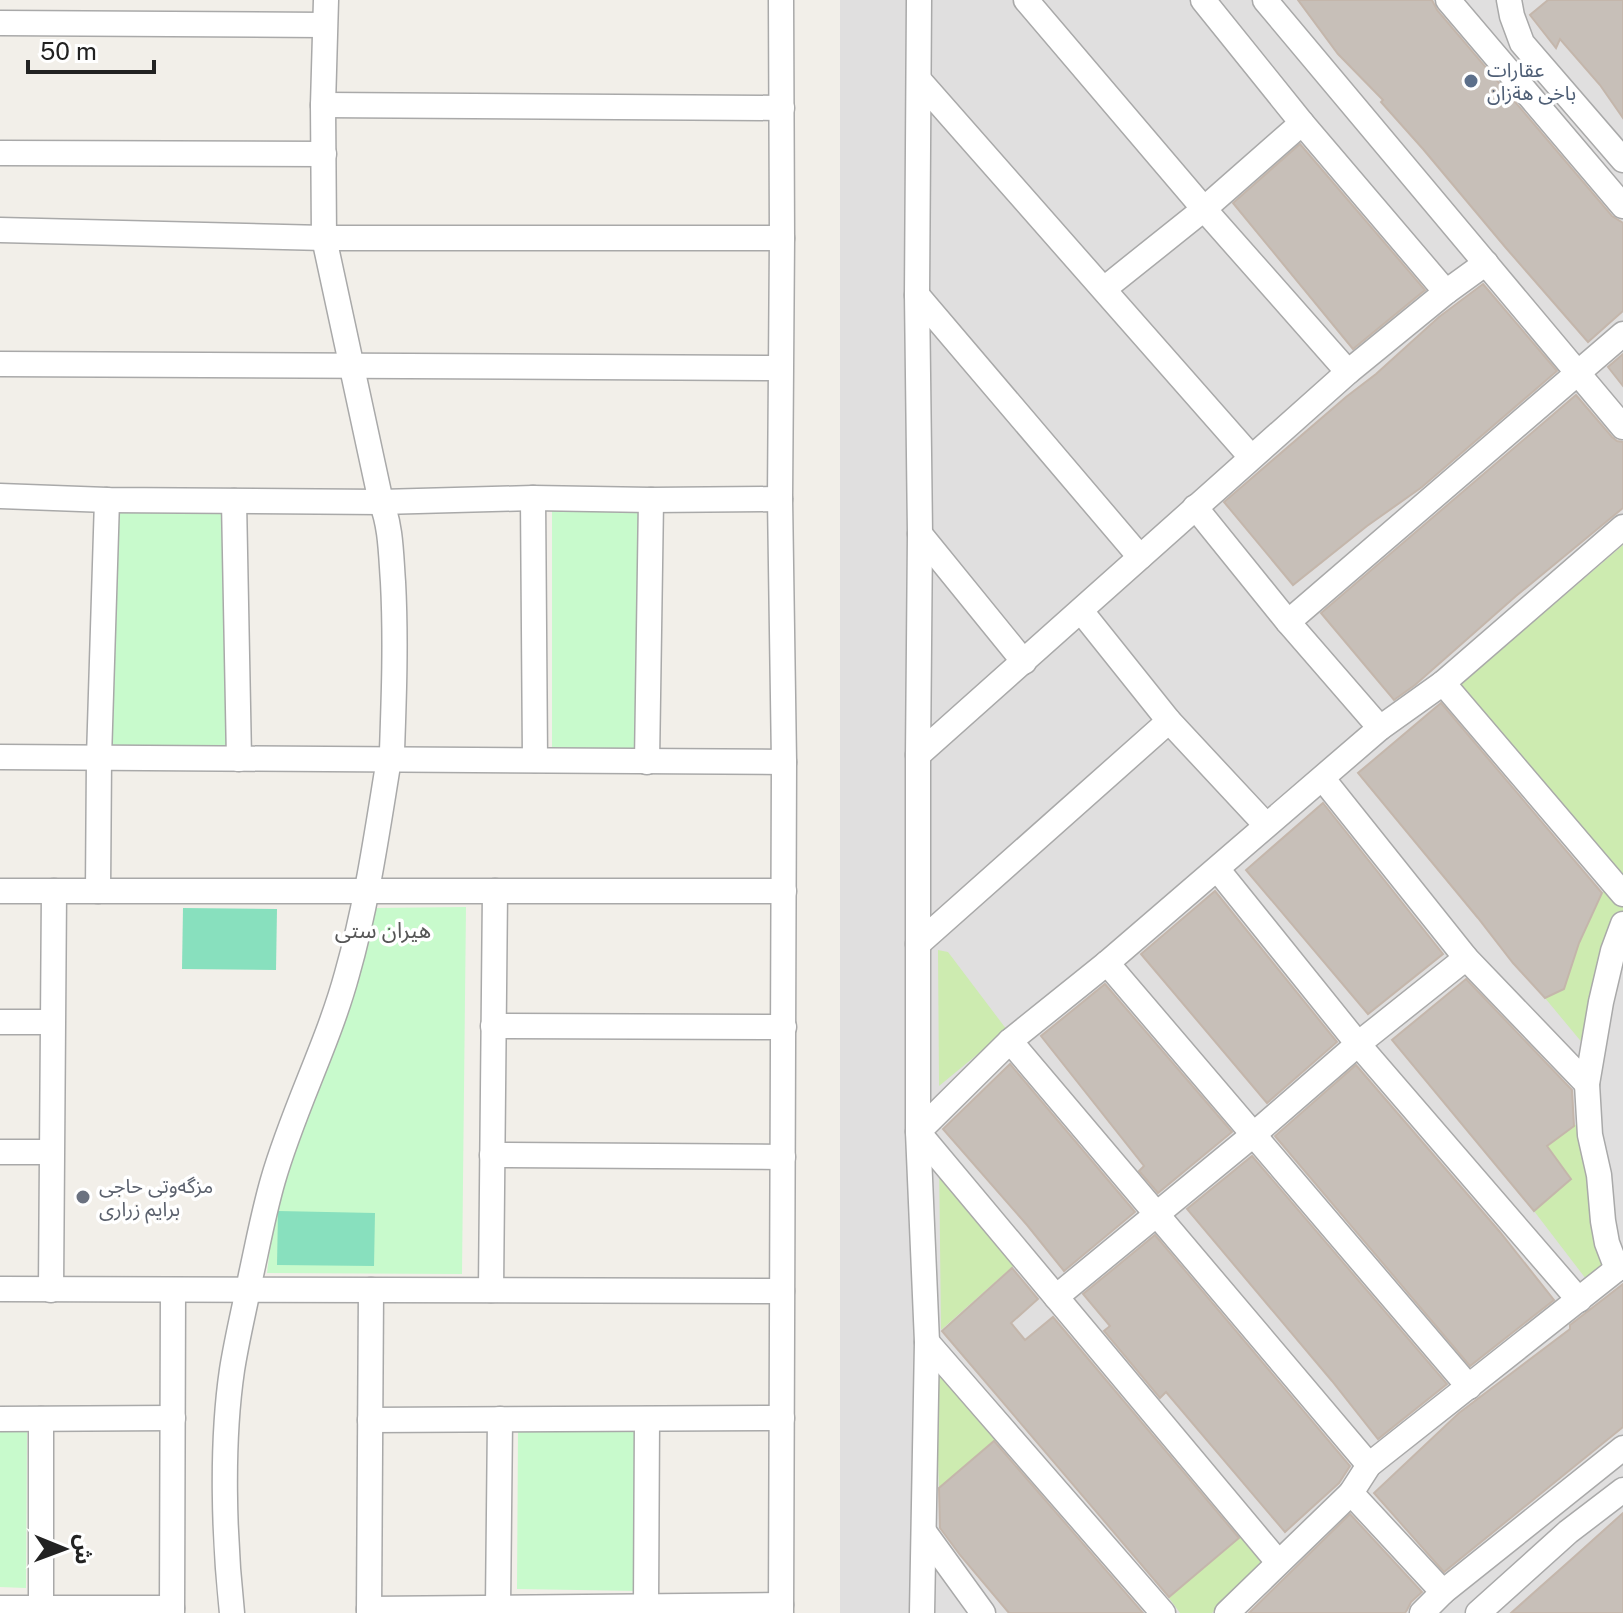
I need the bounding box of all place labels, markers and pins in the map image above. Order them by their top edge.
place label: عقارات باخی هةزان [1487,58,1576,105]
marker: عقارات باخی هةزان [1462,72,1480,90]
place label: مزگەوتی حاجی برایم زراری [99,1174,213,1224]
marker: مزگەوتی حاجی برایم زراری [74,1188,92,1206]

